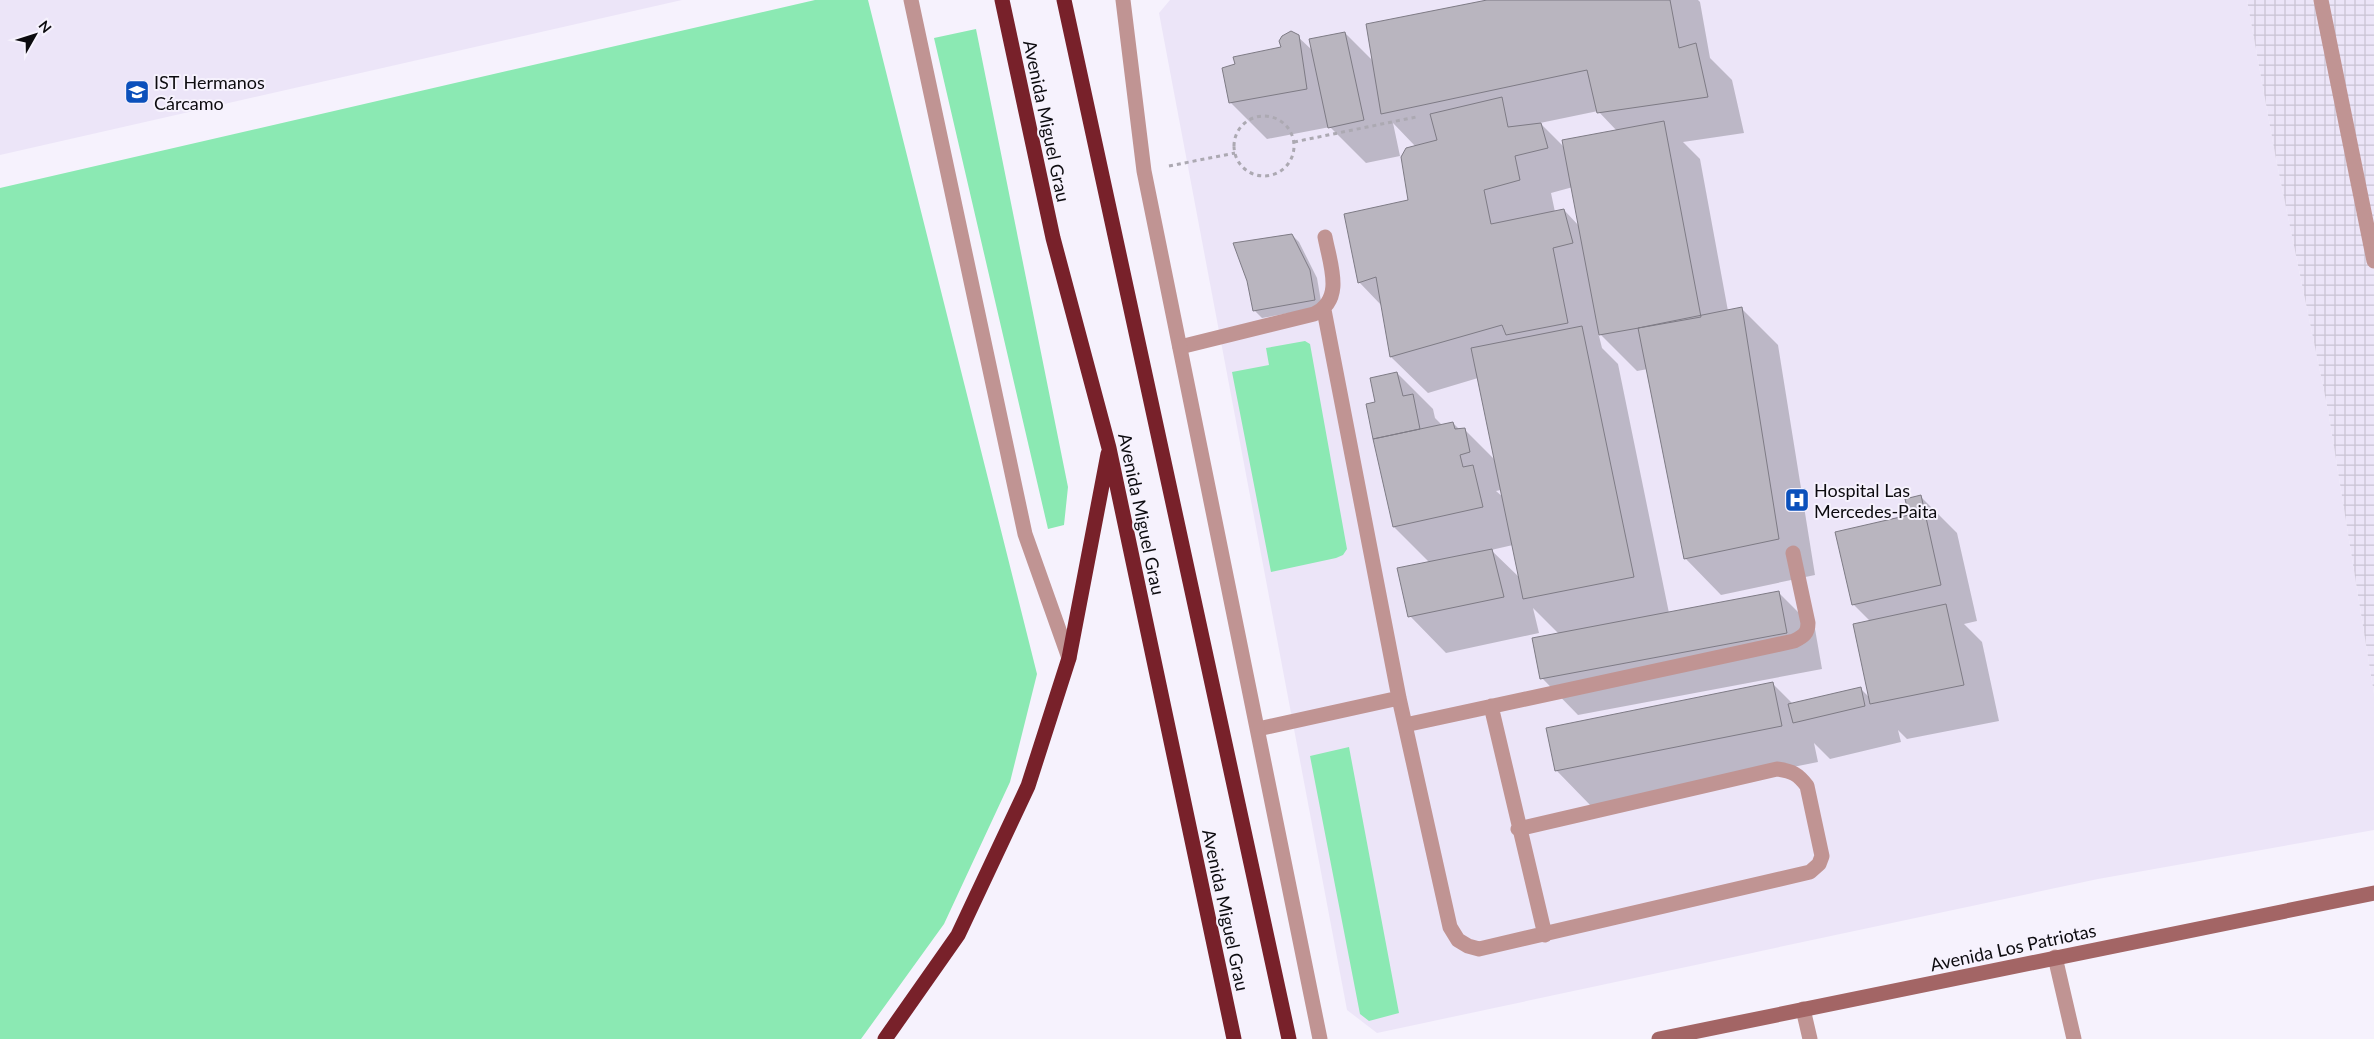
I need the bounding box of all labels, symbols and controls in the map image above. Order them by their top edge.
north arrow [10,10,60,60]
text: N [35,17,55,36]
street label: Avenida Miguel Grau [1019,38,1075,204]
place label: IST Hermanos Cárcamo [154,71,265,114]
school or university icon: IST Hermanos Cárcamo [124,79,150,105]
street label: Avenida Miguel Grau [1114,431,1170,597]
place label: Hospital Las Mercedes-Paita [1814,479,1937,522]
hospital icon: Hospital Las Mercedes-Paita [1784,487,1810,513]
street label: Avenida Miguel Grau [1198,827,1254,993]
street label: Avenida Los Patriotas [1928,919,2098,975]

